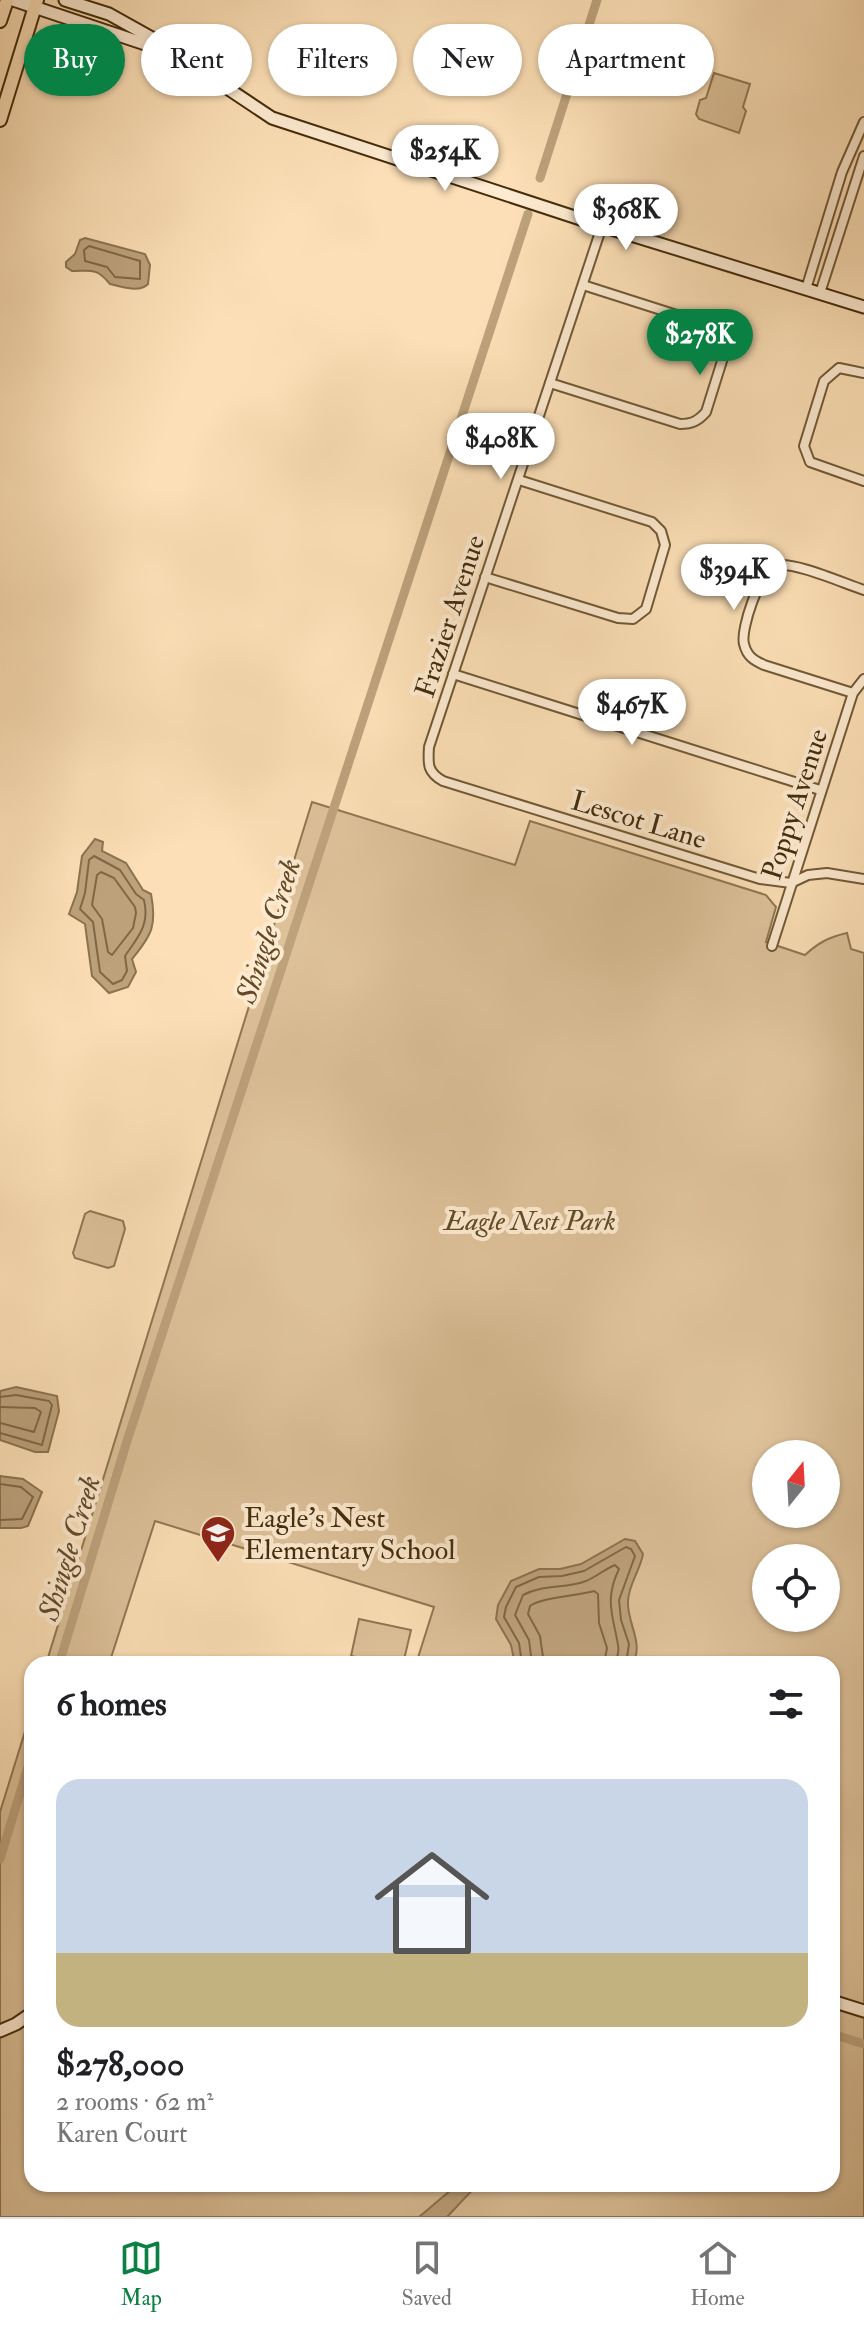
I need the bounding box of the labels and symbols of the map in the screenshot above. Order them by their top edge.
pin: $254K [389,125,501,193]
pin: $368K [570,184,682,252]
pin: $278K [644,309,756,377]
pin: $408K [445,413,557,481]
street label: Frazier Avenue [408,531,493,702]
pin: $394K [678,544,790,612]
pin: $467K [576,679,688,747]
street label: Poppy Avenue [755,724,836,884]
street label: Lescot Lane [567,783,711,858]
water label: Shingle Creek [227,854,309,1009]
park label: Eagle Nest Park [442,1204,616,1239]
north arrow [752,1440,840,1528]
water label: Shingle Creek [30,1471,109,1626]
place label: Eagle's Nest Elementary School [244,1501,455,1568]
school or university icon: Eagle's Nest Elementary School [199,1514,237,1564]

